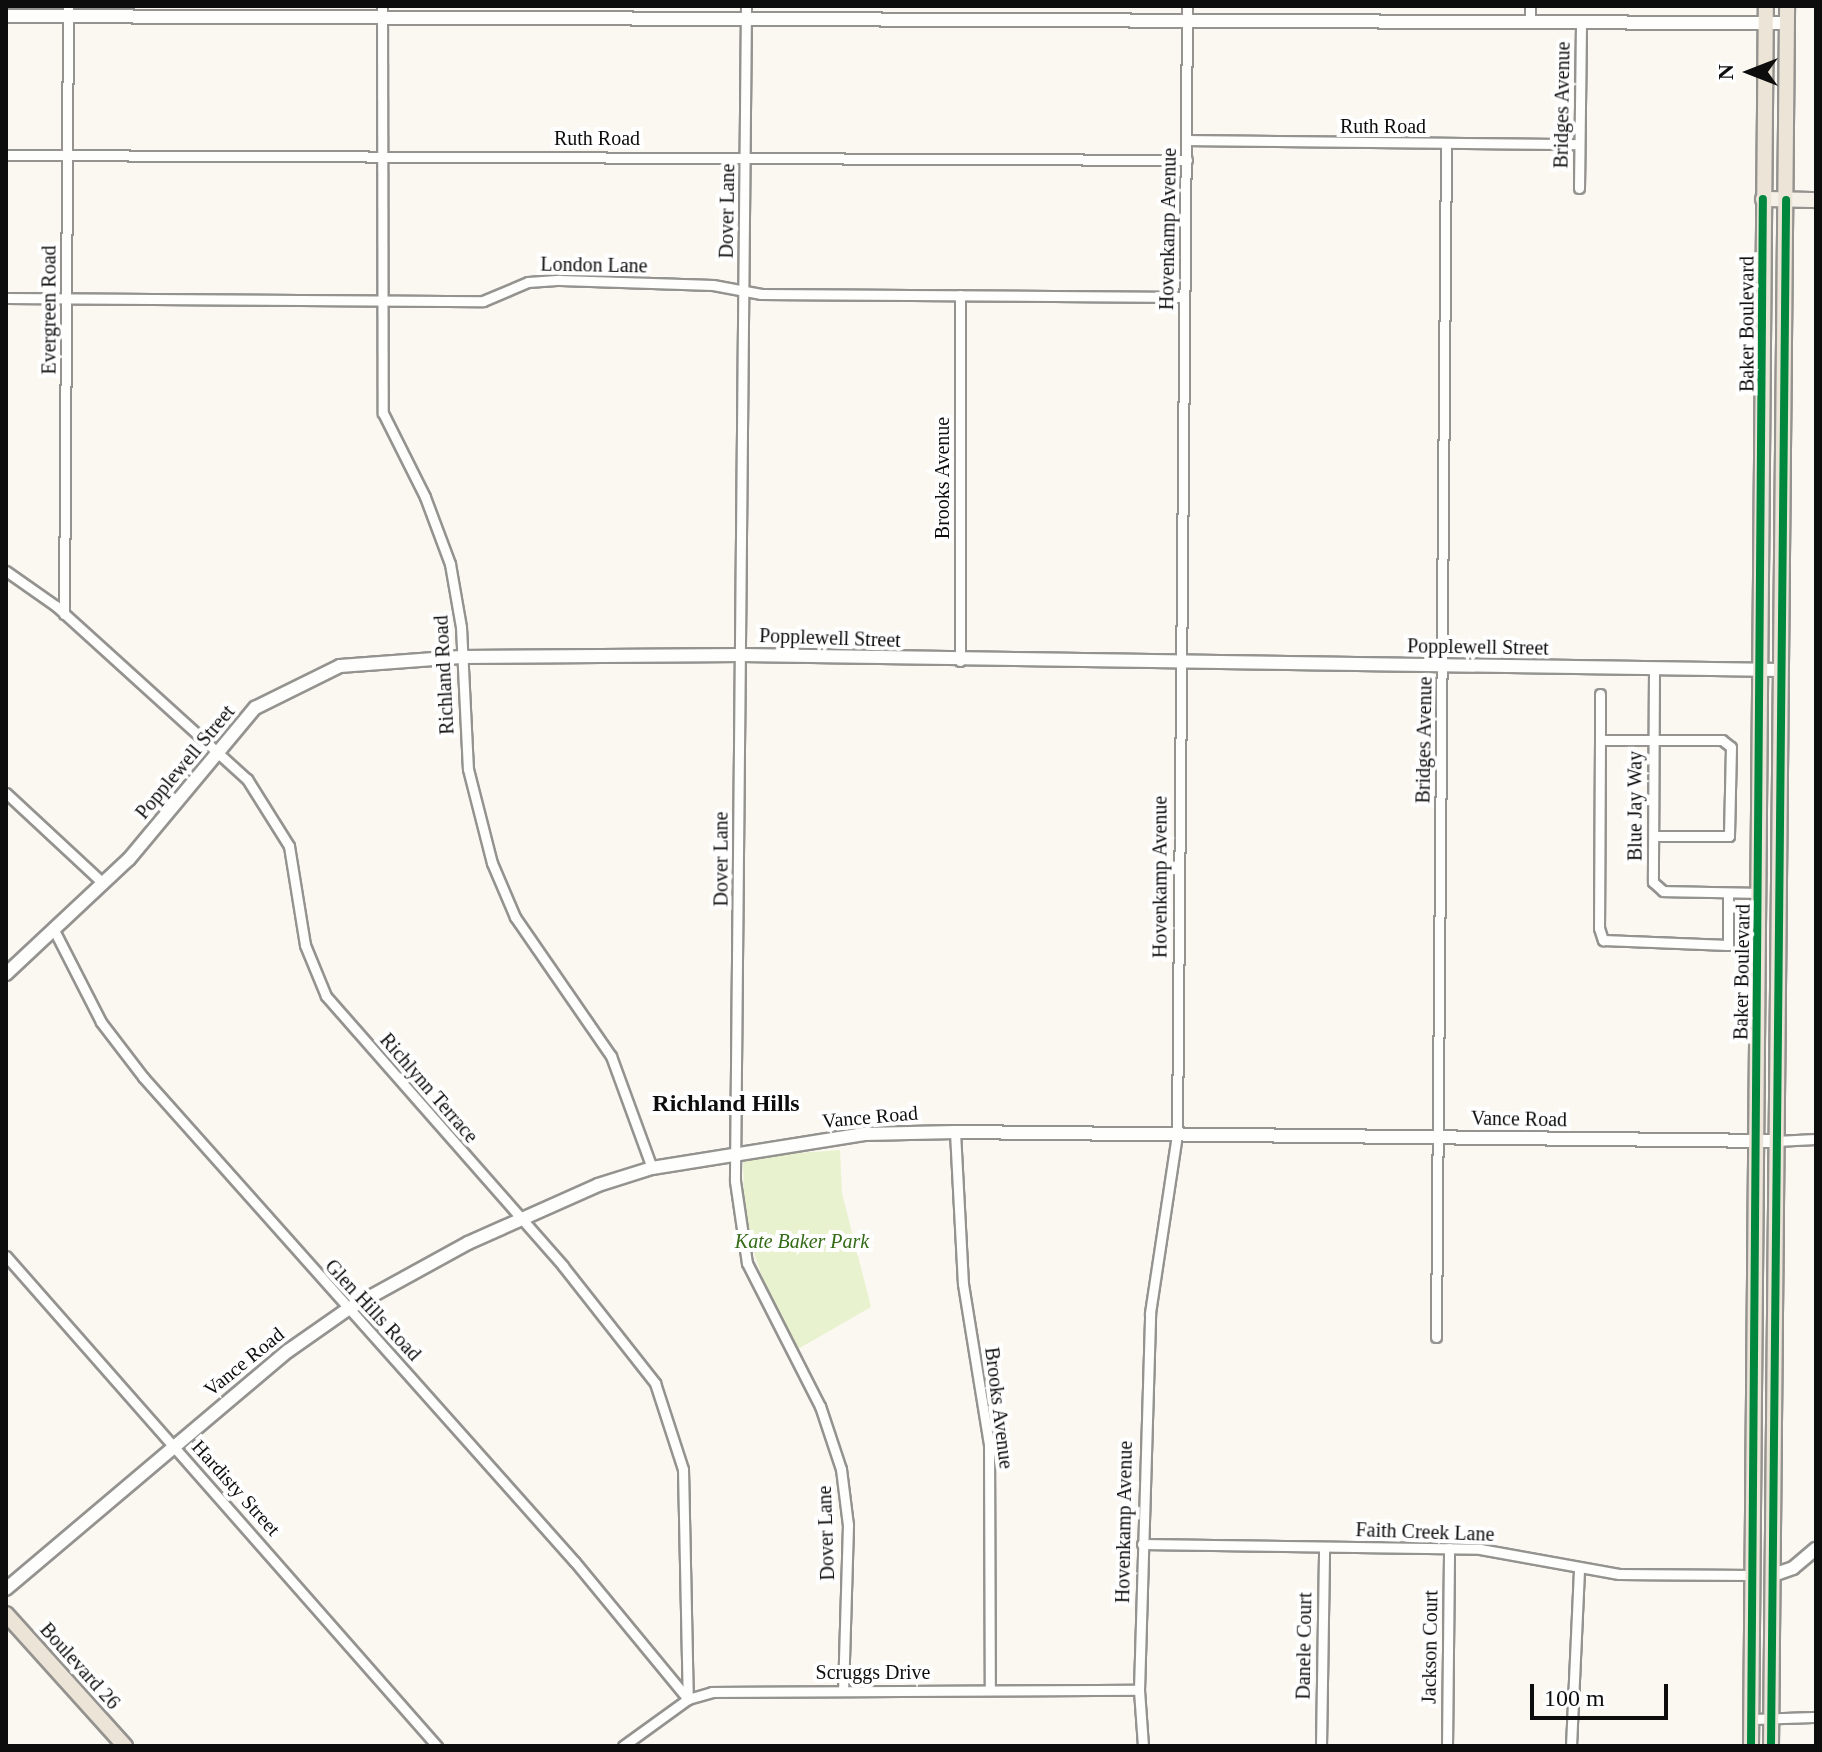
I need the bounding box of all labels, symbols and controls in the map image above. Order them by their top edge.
north arrow [1710,32,1790,112]
street label: Bridges Avenue [1549,41,1575,169]
text: N [1713,64,1738,80]
street label: Ruth Road [1340,114,1426,138]
street label: Ruth Road [554,126,640,150]
street label: Hovenkamp Avenue [1155,147,1181,311]
street label: Dover Lane [714,163,740,259]
street label: Evergreen Road [37,245,61,375]
street label: London Lane [540,252,648,278]
street label: Baker Boulevard [1735,256,1759,392]
street label: Brooks Avenue [930,416,954,540]
street label: Richland Road [429,615,459,735]
street label: Popplewell Street [759,624,901,652]
street label: Popplewell Street [1407,634,1549,660]
street label: Bridges Avenue [1411,676,1437,804]
street label: Popplewell Street [130,700,240,824]
street label: Blue Jay Way [1623,751,1647,861]
street label: Hovenkamp Avenue [1148,795,1172,959]
street label: Dover Lane [709,812,733,906]
street label: Baker Boulevard [1729,904,1755,1040]
street label: Richlynn Terrace [375,1028,483,1148]
district label: Richland Hills [652,1090,800,1118]
street label: Vance Road [821,1101,919,1133]
street label: Vance Road [1471,1106,1567,1132]
park label: Kate Baker Park [735,1229,869,1253]
street label: Glen Hills Road [320,1254,426,1366]
street label: Vance Road [199,1322,289,1402]
street label: Brooks Avenue [980,1345,1018,1471]
street label: Hardisty Street [187,1435,285,1541]
street label: Hovenkamp Avenue [1111,1440,1137,1604]
street label: Dover Lane [812,1485,840,1581]
street label: Faith Creek Lane [1355,1518,1495,1546]
street label: Jackson Court [1417,1590,1443,1704]
street label: Danele Court [1291,1592,1317,1700]
street label: Boulevard 26 [35,1618,125,1714]
street label: Scruggs Drive [816,1660,930,1684]
scale bar [1534,1668,1672,1718]
text: 100 m [1544,1685,1605,1711]

